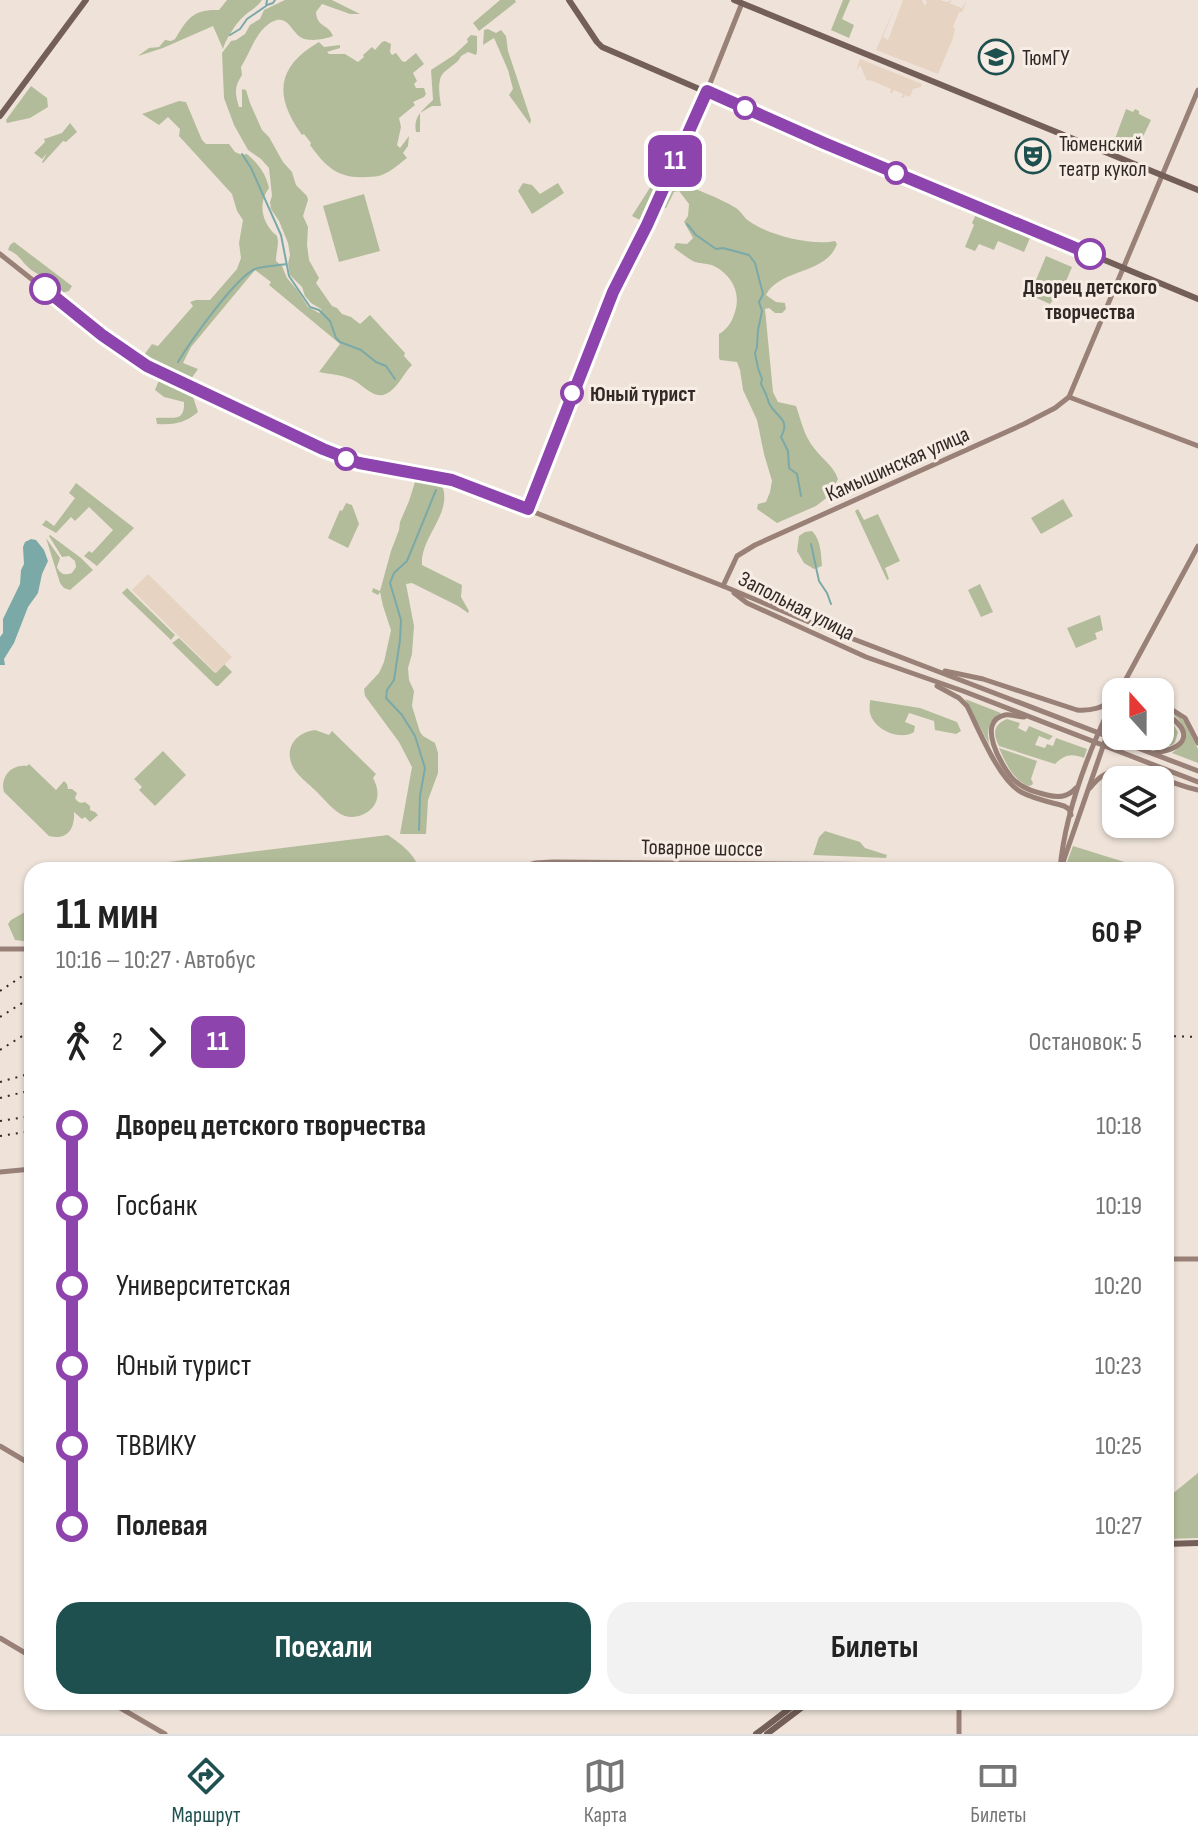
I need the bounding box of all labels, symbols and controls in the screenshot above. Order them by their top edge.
school or university icon: ТюмГУ [977,38,1015,76]
place label: ТюмГУ [1022,45,1070,72]
unlabelled marker [734,97,756,119]
place label: Тюменский театр кукол [1059,131,1147,183]
line badge: 11 [639,135,711,187]
theatre icon: Тюменский театр кукол [1014,137,1052,175]
text: 11 [664,144,686,177]
unlabelled marker [885,162,907,184]
marker: Дворец детского творчества [1075,239,1105,269]
unlabelled marker [30,274,60,304]
place label: Дворец детского творчества [1023,274,1157,326]
place label: Юный турист [590,381,695,408]
marker: Юный турист [561,382,583,404]
street label: Камышинская улица [822,421,973,508]
unlabelled marker [335,448,357,470]
street label: Запольная улица [734,565,859,647]
north arrow [1102,678,1174,750]
map controls [1102,678,1174,838]
button: layers [1102,766,1174,838]
street label: Товарное шоссе [641,834,763,863]
text: 11 мин [56,888,159,941]
text: 60 ₽ [1091,915,1142,951]
text: 10:16 – 10:27 · Автобус [56,945,256,976]
icon: walk [56,1020,100,1064]
icon: forward [135,1020,179,1064]
text: 11 [207,1025,229,1058]
text: 2 [112,1027,123,1058]
text: Остановок: 5 [1028,1027,1142,1058]
text: Дворец детского творчества [116,1108,426,1144]
text: 10:18 [1096,1111,1142,1142]
text: Госбанк [116,1188,197,1224]
text: 10:19 [1096,1191,1142,1222]
text: Университетская [116,1268,291,1304]
text: 10:20 [1094,1271,1142,1302]
text: Юный турист [116,1348,251,1384]
text: 10:23 [1095,1351,1142,1382]
text: ТВВИКУ [116,1428,196,1464]
text: 10:25 [1096,1431,1142,1462]
text: Полевая [116,1508,208,1544]
text: 10:27 [1096,1511,1142,1542]
button: Поехали [56,1602,591,1694]
button: Билеты [607,1602,1142,1694]
tab: Маршрут [172,1754,240,1829]
tab: Карта [583,1754,627,1829]
tab: Билеты [970,1754,1027,1829]

